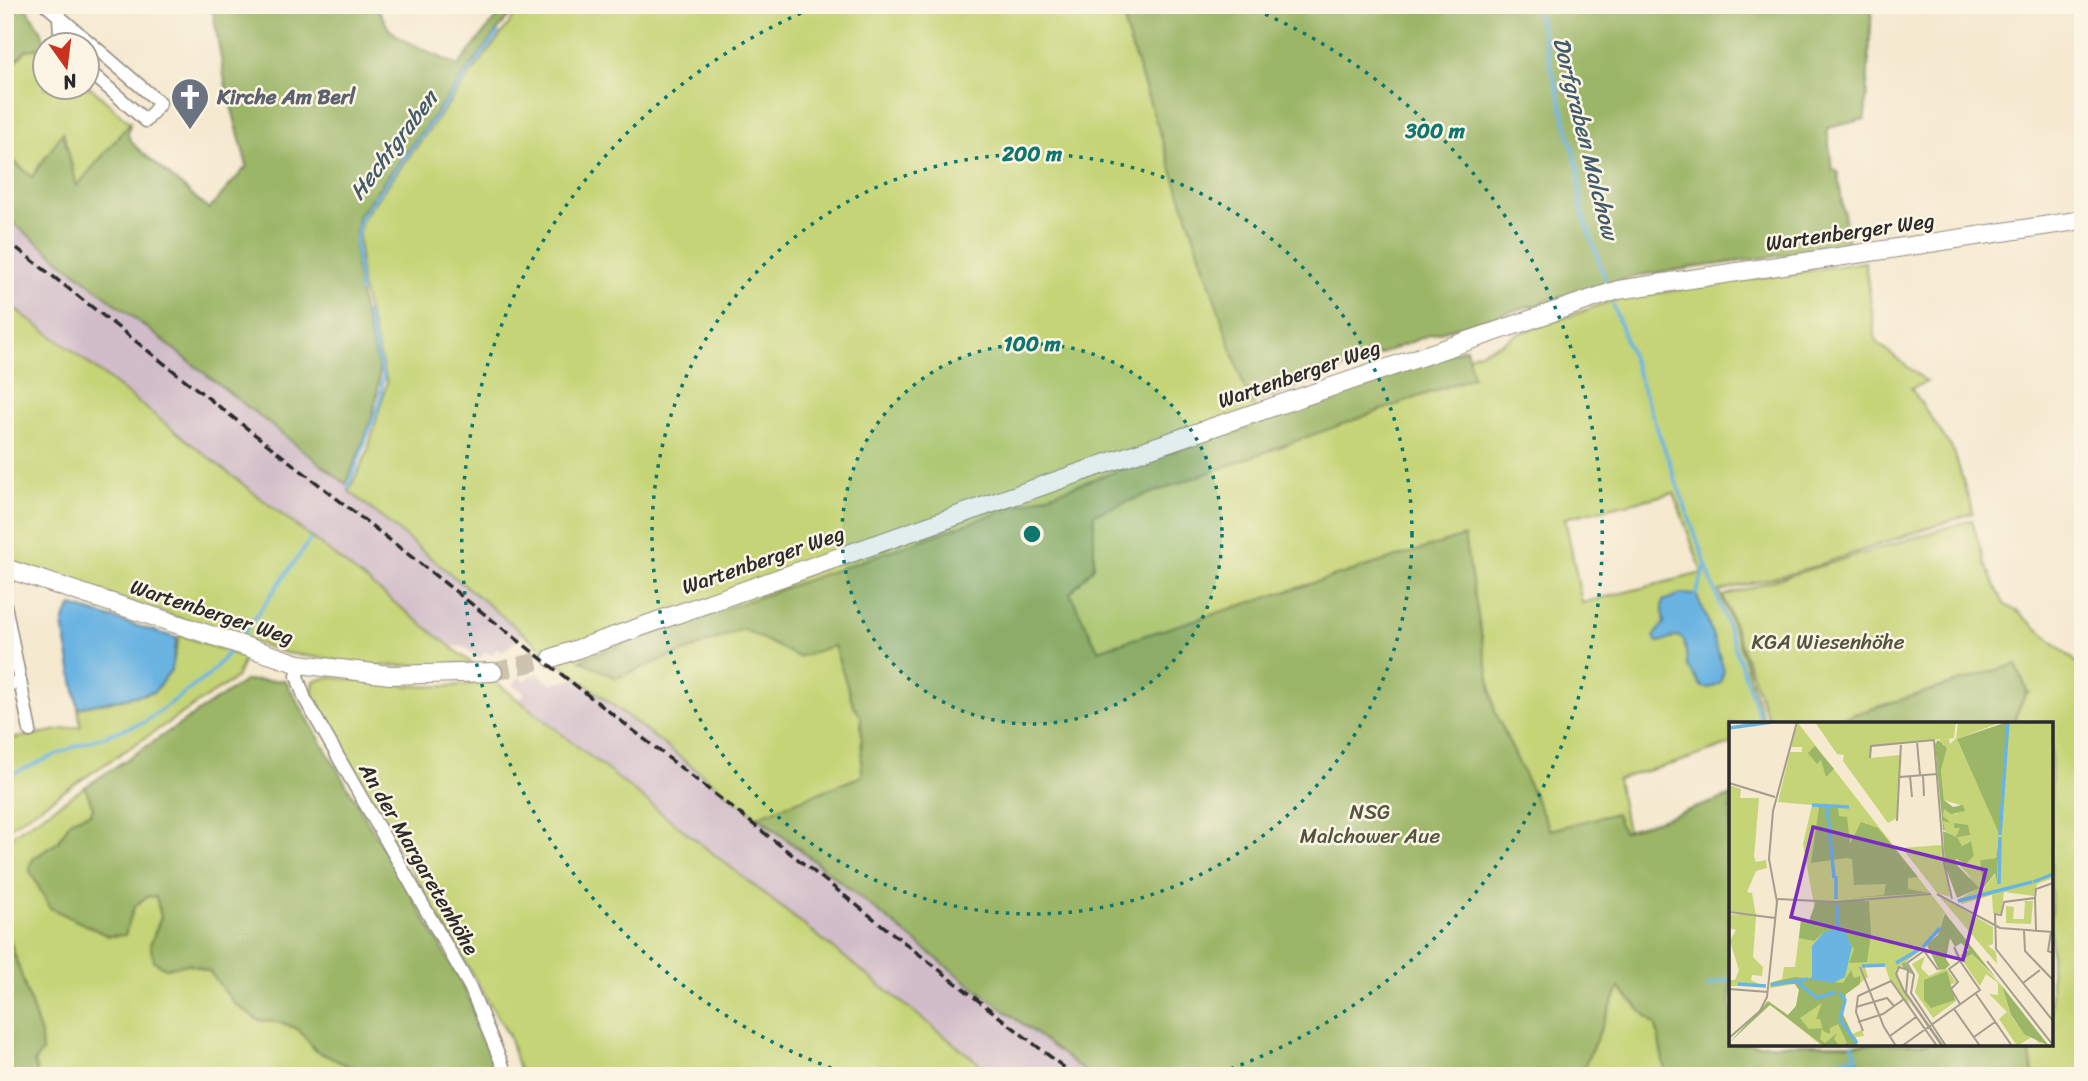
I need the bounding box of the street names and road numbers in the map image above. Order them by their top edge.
street label: Wartenberger Weg [1763,201,1937,263]
street label: Wartenberger Weg [1212,328,1386,420]
street label: Wartenberger Weg [676,514,850,606]
street label: Wartenberger Weg [125,568,299,656]
street label: An der Margaretenhöhe [348,754,490,963]

